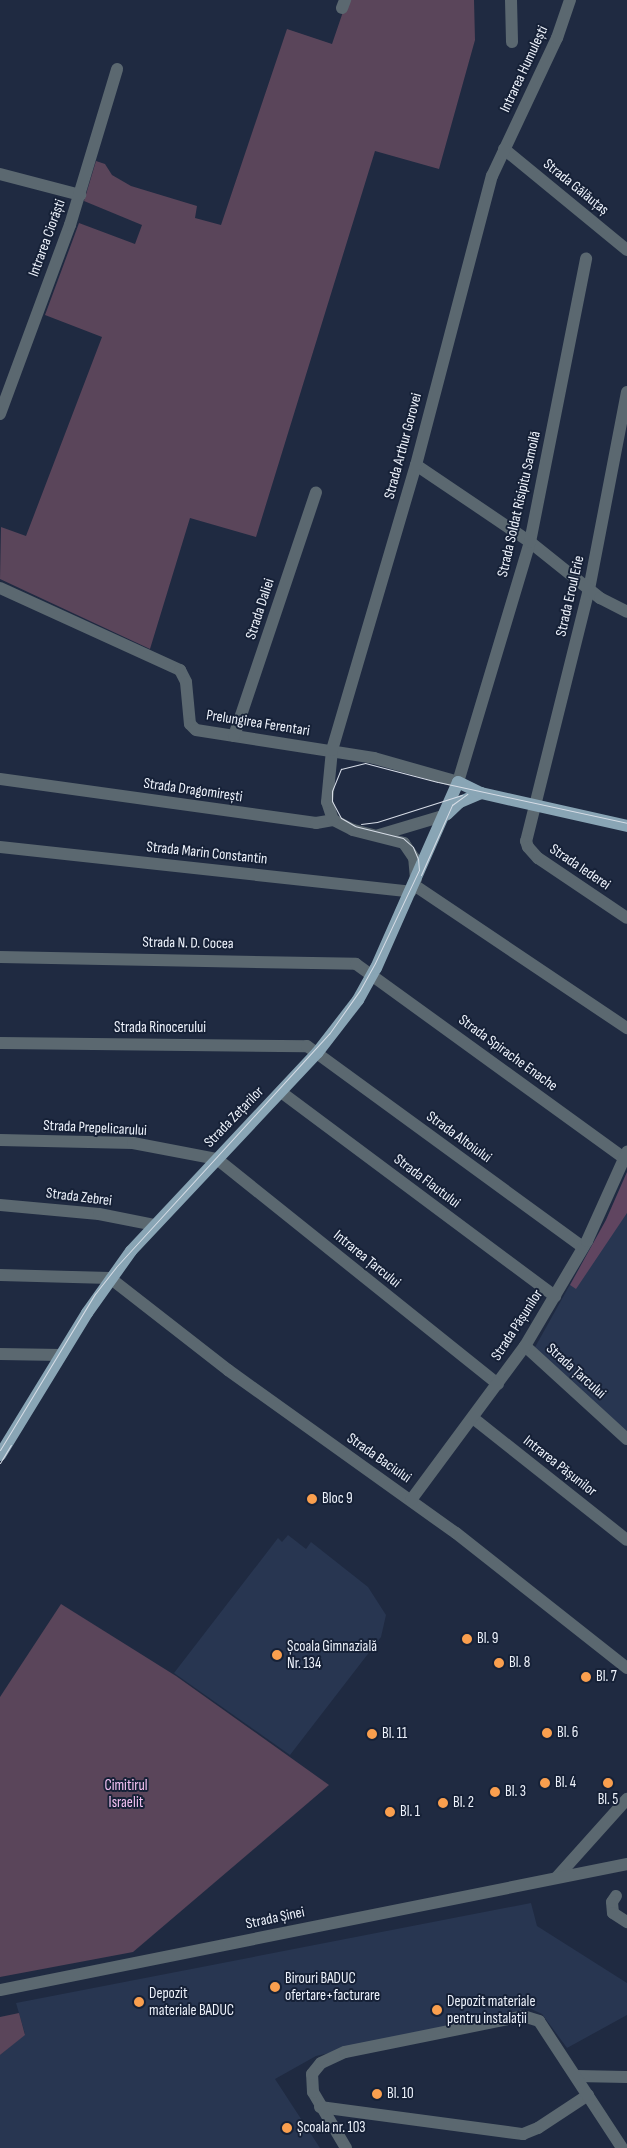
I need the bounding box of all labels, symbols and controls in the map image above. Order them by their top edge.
street label: Intrarea Humulești [496,23,552,115]
street label: Strada Gălăuțaș [540,155,612,219]
street label: Intrarea Ciorăști [25,197,69,279]
street label: Strada Arthur Gorovei [380,391,426,501]
street label: Strada Soldat Risipitu Samoilă [493,429,545,579]
street label: Strada Eroul Erie [552,554,588,638]
street label: Strada Daliei [242,576,278,642]
street label: Prelungirea Ferentari [205,706,311,740]
street label: Strada Dragomirești [142,774,244,806]
street label: Strada Marin Constantin [146,838,268,868]
street label: Strada Iederei [546,840,614,894]
street label: Strada N. D. Cocea [142,933,234,953]
street label: Strada Spirache Enache [455,1011,561,1095]
street label: Strada Rinocerului [114,1019,206,1037]
street label: Strada Zețarilor [200,1083,268,1151]
street label: Strada Altoiului [423,1107,495,1167]
street label: Strada Prepelicarului [43,1116,147,1140]
street label: Strada Flautului [390,1150,464,1212]
street label: Strada Zebrei [45,1184,113,1210]
street label: Intrarea Țarcului [330,1226,404,1292]
street label: Strada Pășunilor [487,1286,547,1364]
street label: Strada Țarcului [542,1339,610,1403]
street label: Strada Baciului [343,1429,415,1487]
street label: Intrarea Pășunilor [520,1432,600,1500]
place label: Bloc 9 [322,1490,353,1508]
marker: Bloc 9 [306,1493,318,1505]
place label: Bl. 9 [477,1630,498,1648]
marker: Bl. 9 [461,1633,473,1645]
place label: Școala Gimnazială Nr. 134 [287,1637,377,1672]
marker: Școala Gimnazială Nr. 134 [271,1649,283,1661]
place label: Bl. 8 [509,1654,530,1672]
marker: Bl. 8 [493,1657,505,1669]
place label: Bl. 7 [596,1668,617,1686]
marker: Bl. 7 [580,1671,592,1683]
place label: Bl. 6 [557,1724,578,1742]
place label: Bl. 11 [382,1725,407,1743]
marker: Bl. 6 [541,1727,553,1739]
marker: Bl. 11 [366,1728,378,1740]
place label: Bl. 4 [555,1774,576,1792]
park label: Cimitirul Israelit [104,1776,148,1811]
marker: Bl. 4 [539,1777,551,1789]
marker: Bl. 5 [602,1777,614,1789]
place label: Bl. 3 [505,1783,526,1801]
marker: Bl. 3 [489,1786,501,1798]
place label: Bl. 5 [598,1791,618,1809]
place label: Bl. 2 [453,1794,474,1812]
marker: Bl. 2 [437,1797,449,1809]
place label: Bl. 1 [400,1803,420,1821]
marker: Bl. 1 [384,1806,396,1818]
street label: Strada Șinei [244,1903,306,1933]
place label: Birouri BADUC ofertare+facturare [285,1969,380,2004]
marker: Birouri BADUC ofertare+facturare [269,1981,281,1993]
place label: Depozit materiale BADUC [149,1984,234,2019]
place label: Depozit materiale pentru instalații [447,1992,535,2027]
marker: Depozit materiale BADUC [133,1996,145,2008]
marker: Depozit materiale pentru instalații [431,2004,443,2016]
place label: Bl. 10 [387,2085,414,2103]
marker: Bl. 10 [371,2088,383,2100]
place label: Școala nr. 103 [297,2119,366,2137]
marker: Școala nr. 103 [281,2122,293,2134]

